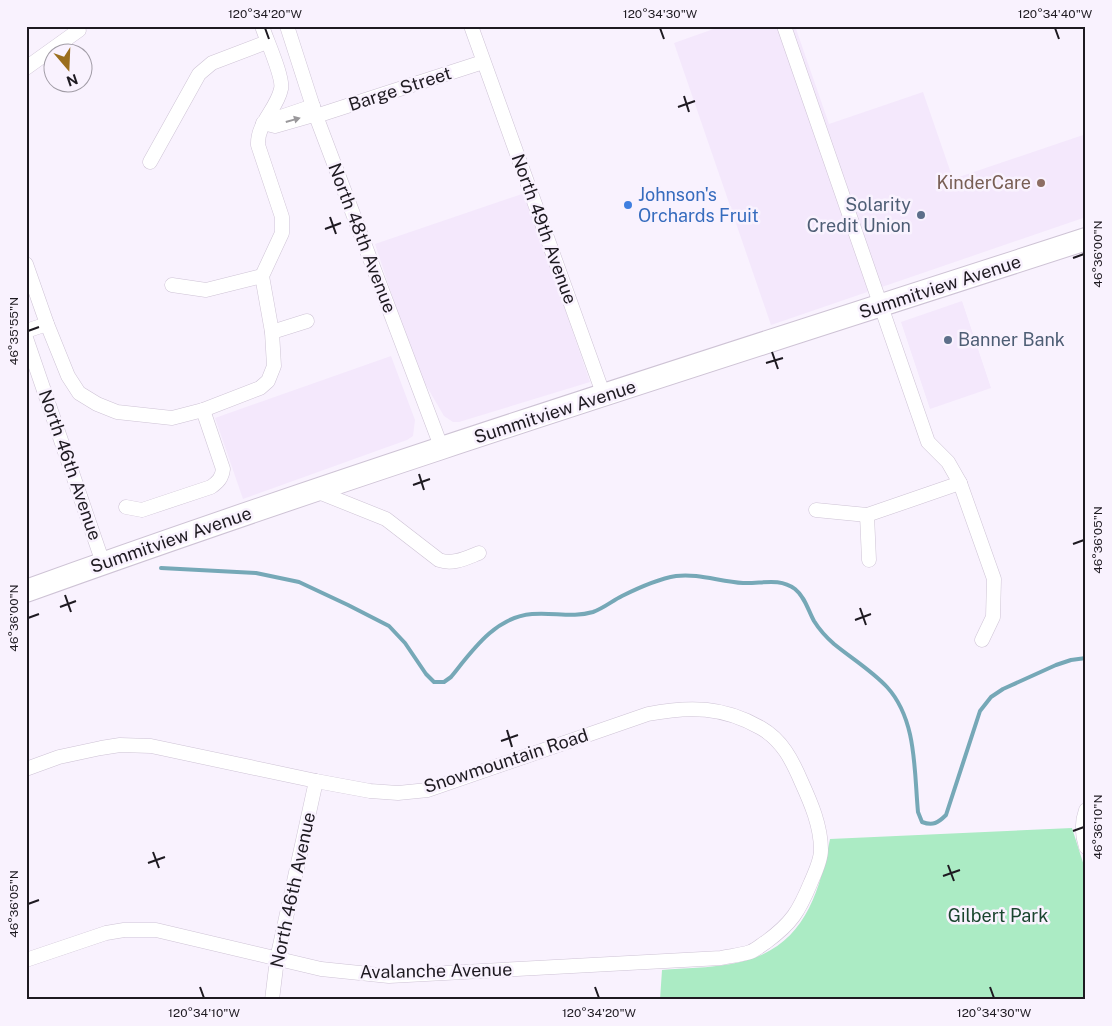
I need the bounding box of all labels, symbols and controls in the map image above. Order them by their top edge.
text: 120°34'20"W [228,7,303,21]
text: 120°34'30"W [623,7,698,21]
text: 120°34'40"W [1018,7,1093,21]
north arrow [42,42,92,92]
street label: Barge Street [346,62,454,115]
text: N [64,71,80,90]
one-way arrow [286,116,301,124]
street label: North 49th Avenue [508,151,581,307]
street label: North 48th Avenue [324,160,401,316]
place label: KinderCare [936,172,1031,193]
marker: KinderCare [1035,177,1047,189]
place label: Johnson's Orchards Fruit [638,184,759,226]
place label: Solarity Credit Union [807,194,911,236]
marker: Johnson's Orchards Fruit [622,199,634,211]
marker: Solarity Credit Union [915,209,927,221]
text: 46°36'00"N [1091,220,1105,288]
street label: Summitview Avenue [856,250,1023,323]
text: 46°35'55"N [7,297,21,365]
place label: Banner Bank [958,329,1065,350]
marker: Banner Bank [942,334,954,346]
street label: Summitview Avenue [471,375,638,448]
street label: North 46th Avenue [35,387,106,543]
street label: Summitview Avenue [88,502,254,577]
text: 46°36'05"N [1091,506,1105,574]
text: 46°36'00"N [7,584,21,652]
street label: Snowmountain Road [421,724,591,797]
text: 46°36'10"N [1091,795,1105,859]
street label: North 46th Avenue [266,810,319,969]
text: 46°36'05"N [7,870,21,938]
park label: Gilbert Park [948,905,1048,926]
street label: Avalanche Avenue [360,959,512,982]
text: 120°34'10"W [168,1006,240,1020]
text: 120°34'20"W [562,1006,637,1020]
text: 120°34'30"W [957,1006,1032,1020]

